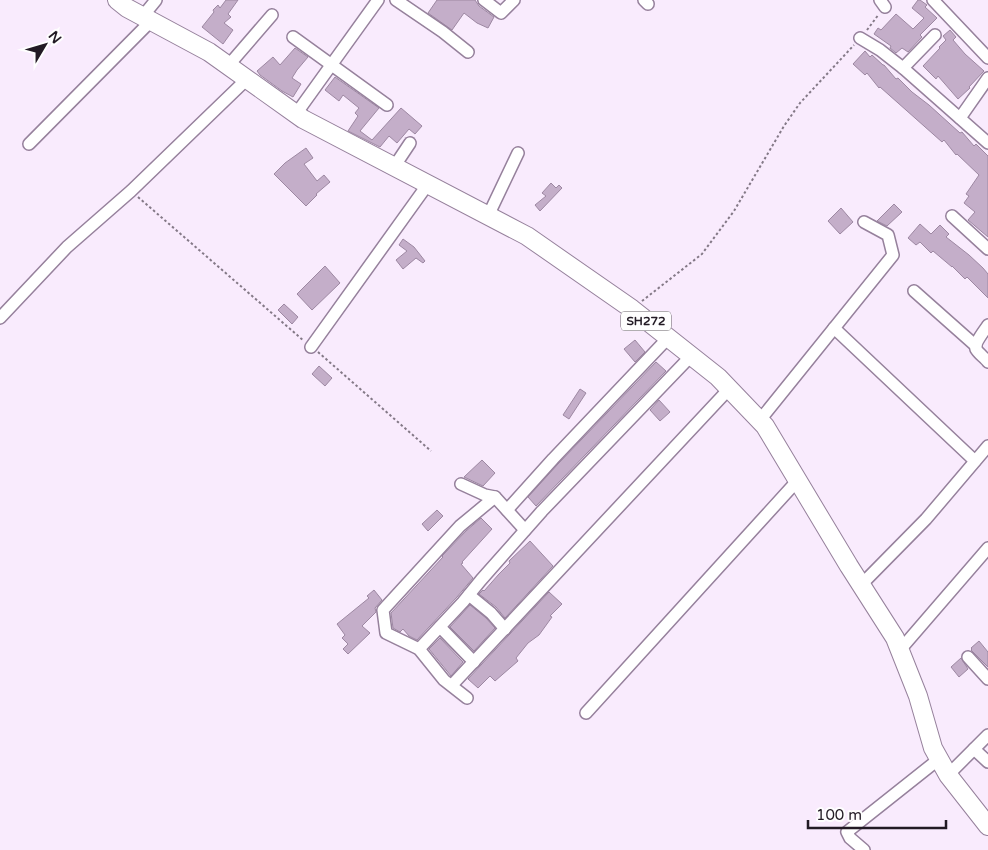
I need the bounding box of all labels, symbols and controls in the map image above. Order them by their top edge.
north arrow [20,20,70,70]
text: N [45,28,65,47]
road number: SH272 [621,312,671,331]
scale bar [808,798,946,830]
text: 100 m [816,806,862,824]

